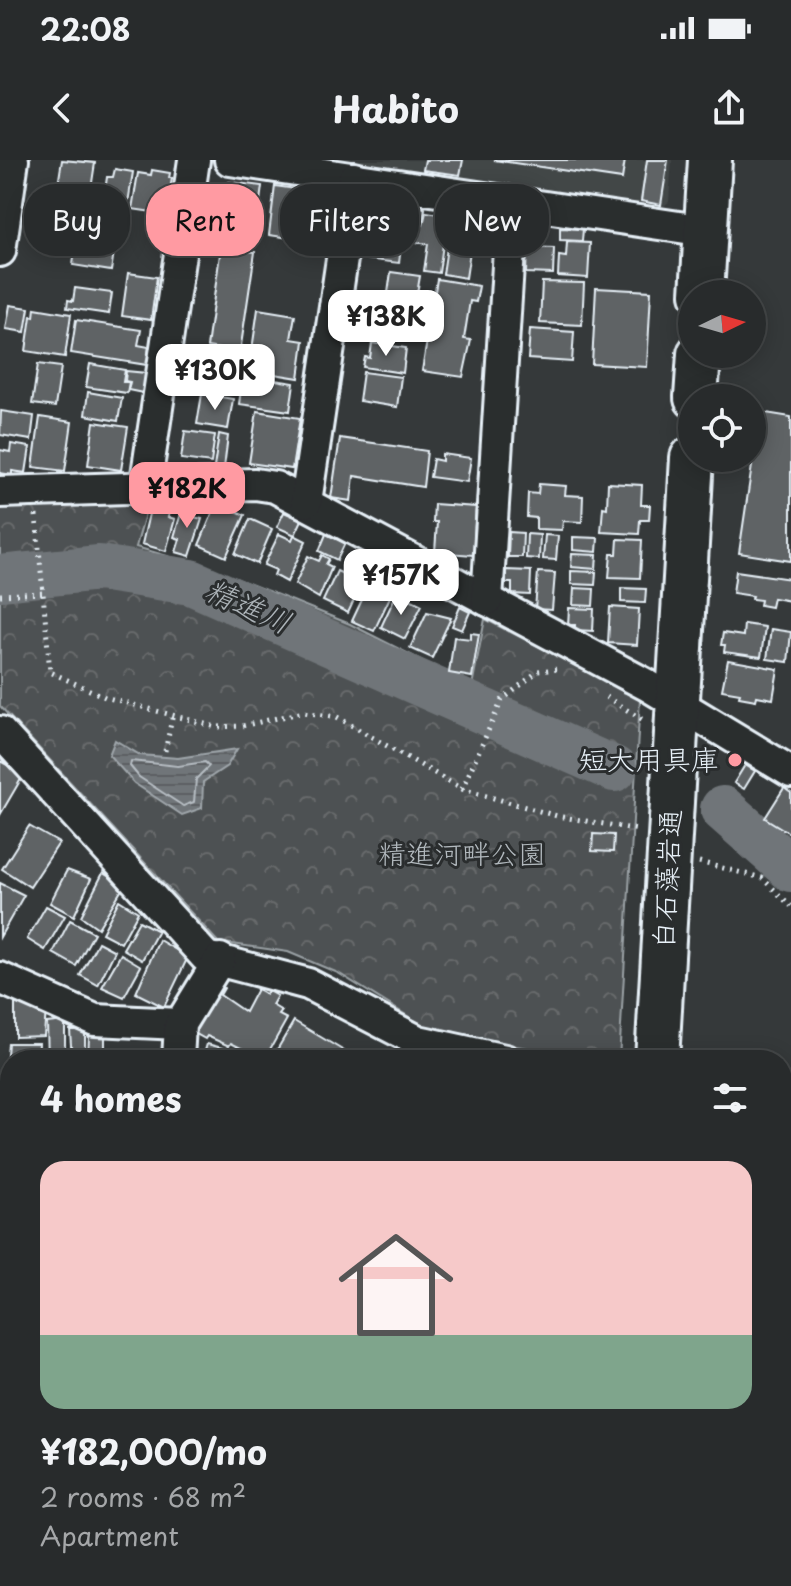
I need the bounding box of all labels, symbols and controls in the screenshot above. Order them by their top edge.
text: 22:08 [40,6,131,51]
text: Habito [332,81,459,135]
icon: back [40,86,84,130]
icon: share [707,86,751,130]
chip: Buy [24,184,130,256]
chip: Rent [146,184,264,256]
chip: Filters [280,184,419,256]
chip: New [435,184,549,256]
north arrow [678,280,766,368]
map controls [678,280,766,472]
pin: ¥138K [330,290,442,358]
text: ¥138K [346,296,426,335]
pin: ¥130K [159,344,271,412]
text: ¥130K [174,350,256,389]
button: locate [678,384,766,472]
pin: ¥182K [131,462,243,530]
text: ¥182K [147,468,227,507]
pin: ¥157K [345,549,457,617]
text: ¥157K [362,555,440,594]
water label: 精進川 [199,566,299,644]
place label: 短大用具庫 [579,737,719,780]
marker: 短大用具庫 [726,751,744,769]
street label: 白石藻岩通 [640,808,691,950]
park label: 精進河畔公園 [378,831,546,874]
text: 4 homes [40,1072,182,1124]
icon: filters [708,1076,752,1120]
icon: home [324,1213,468,1357]
text: ¥182,000/mo [40,1425,267,1477]
text: 2 rooms · 68 m² [40,1477,246,1516]
text: Apartment [40,1516,179,1555]

